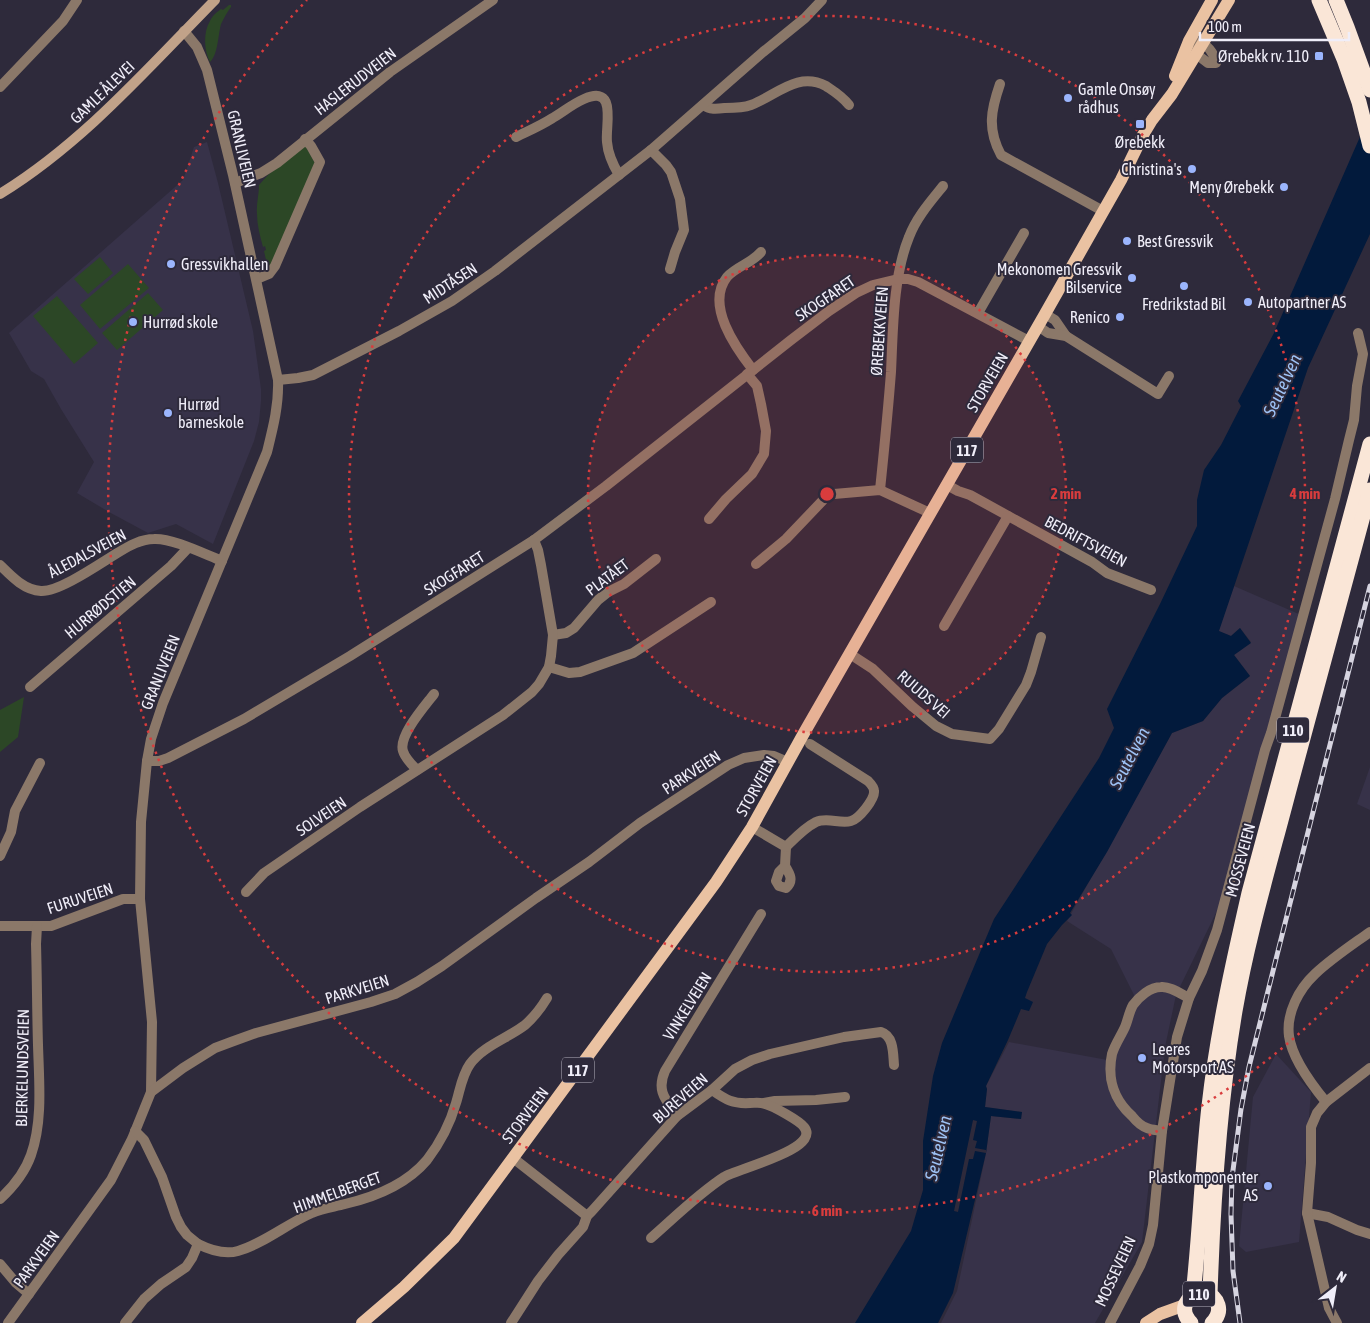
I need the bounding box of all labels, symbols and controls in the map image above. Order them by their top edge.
scale bar [1200,10,1349,42]
text: 100 m [1208,18,1242,35]
street label: HASLERUDVEIEN [311,44,399,118]
place label: Ørebekk rv. 110 [1218,47,1309,65]
marker: Ørebekk rv. 110 [1313,50,1325,62]
street label: GAMLE ÅLEVEI [66,56,138,127]
place label: Gamle Onsøy rådhus [1078,80,1156,116]
marker: Gamle Onsøy rådhus [1062,92,1074,104]
street label: GRANLIVEIEN [224,108,260,190]
marker: Ørebekk [1134,118,1146,130]
place label: Ørebekk [1115,133,1165,151]
place label: Christina's [1121,160,1182,178]
marker: Christina's [1186,163,1198,175]
place label: Meny Ørebekk [1189,178,1274,197]
marker: Meny Ørebekk [1278,181,1290,193]
place label: Best Gressvik [1137,232,1213,250]
marker: Best Gressvik [1121,235,1133,247]
place label: Gressvikhallen [181,255,269,273]
marker: Gressvikhallen [165,258,177,270]
street label: MIDTÅSEN [419,258,480,307]
place label: Mekonomen Gressvik Bilservice [997,260,1122,296]
street label: SKOGFARET [792,272,858,324]
marker: Mekonomen Gressvik Bilservice [1126,272,1138,284]
marker: Fredrikstad Bil [1178,280,1190,292]
street label: ØREBEKKVEIEN [867,286,891,376]
place label: Autopartner AS [1258,293,1347,312]
place label: Fredrikstad Bil [1142,295,1227,313]
marker: Autopartner AS [1242,296,1254,308]
place label: Renico [1070,308,1110,326]
marker: Renico [1114,311,1126,323]
place label: Hurrød skole [143,313,218,331]
marker: Hurrød skole [127,316,139,328]
street label: STORVEIEN [963,349,1011,415]
water label: Seutelven [1258,350,1306,420]
place label: Hurrød barneskole [178,395,244,431]
marker: Hurrød barneskole [162,407,174,419]
road number: 117 [951,438,983,462]
centre of rings [818,485,836,503]
text: 2 min [1051,485,1081,502]
text: 4 min [1289,485,1320,502]
street label: BEDRIFTSVEIEN [1042,512,1130,570]
street label: ÅLEDALSVEIEN [45,524,129,581]
street label: SKOGFARET [421,547,487,599]
street label: PLATÅET [581,554,632,599]
street label: HURRØDSTIEN [61,572,139,642]
street label: GRANLIVEIEN [137,632,183,712]
street label: RUUDS VEI [894,666,954,722]
road number: 110 [1277,718,1309,742]
water label: Seutelven [1104,723,1154,793]
street label: PARKVEIEN [658,747,724,797]
street label: STORVEIEN [732,753,780,819]
street label: SOLVEIEN [293,793,349,839]
street label: MOSSEVEIEN [1222,821,1258,899]
street label: FURUVEIEN [45,879,115,917]
street label: VINKELVEIEN [659,969,715,1043]
street label: PARKVEIEN [323,971,391,1007]
street label: BJERKELUNDSVEIEN [12,1009,32,1127]
place label: Leeres Motorsport AS [1152,1040,1234,1077]
marker: Leeres Motorsport AS [1136,1052,1148,1064]
road number: 117 [562,1058,594,1082]
street label: BUREVEIEN [649,1069,711,1127]
street label: STORVEIEN [498,1083,552,1147]
water label: Seutelven [920,1113,956,1184]
street label: HIMMELBERGET [291,1168,383,1216]
place label: Plastkomponenter AS [1148,1168,1258,1204]
marker: Plastkomponenter AS [1262,1180,1274,1192]
text: 6 min [812,1202,842,1219]
street label: PARKVEIEN [9,1227,63,1291]
street label: MOSSEVEIEN [1091,1233,1139,1309]
north arrow [1310,1263,1360,1313]
text: N [1334,1268,1349,1286]
road number: 110 [1183,1282,1215,1306]

